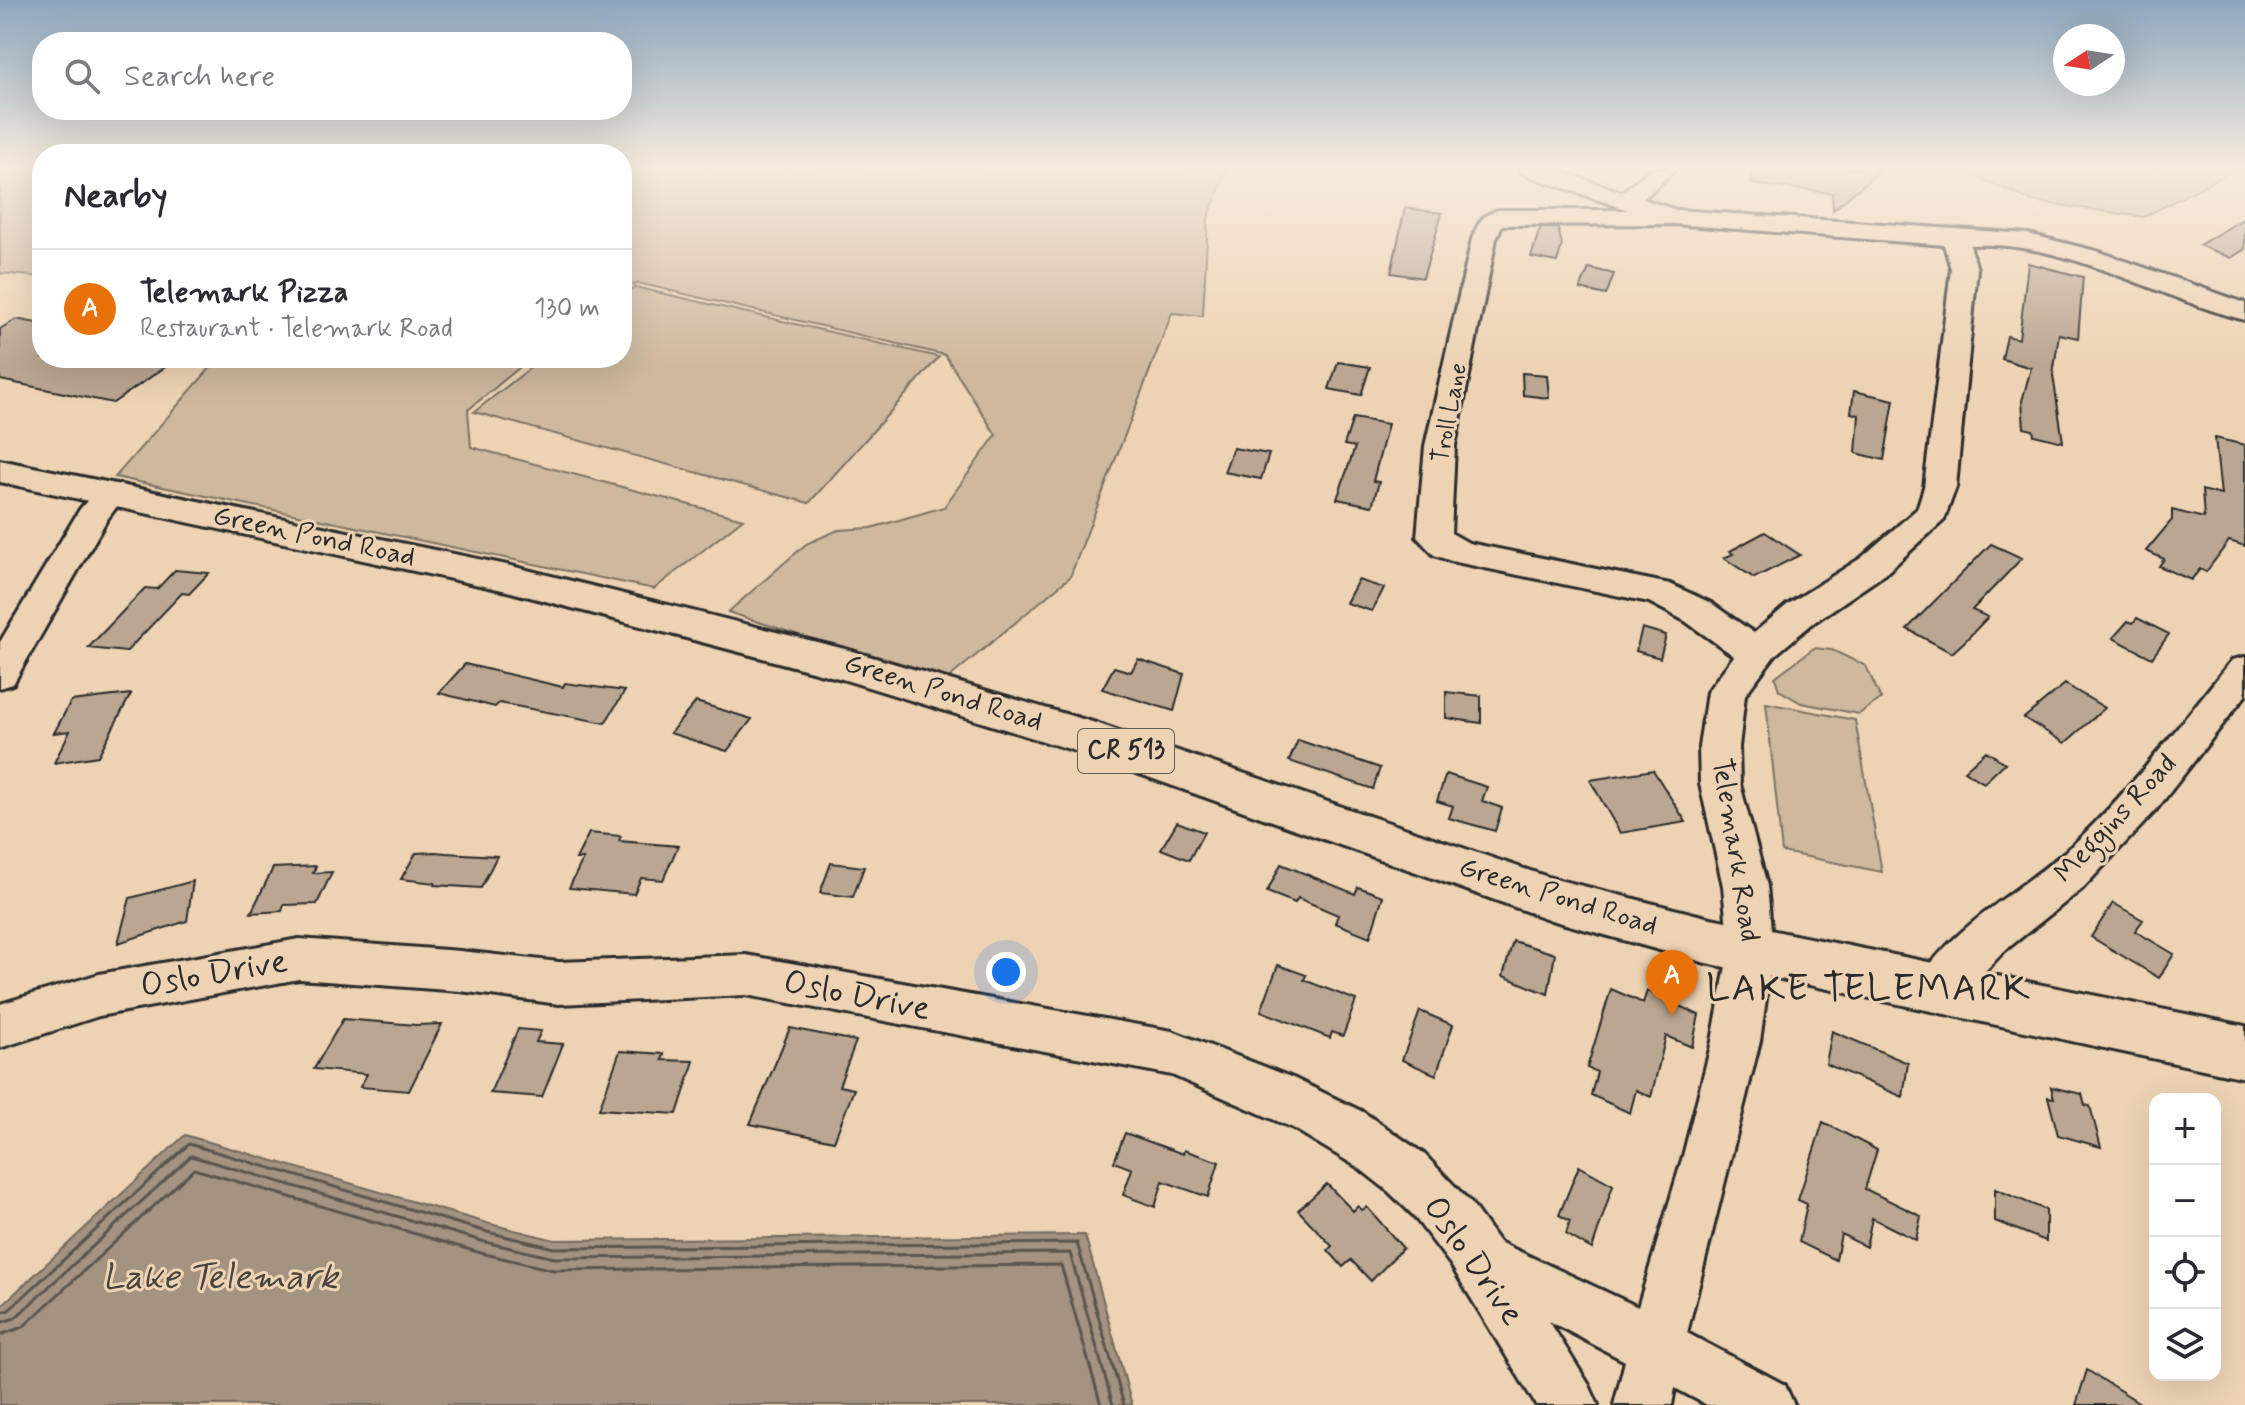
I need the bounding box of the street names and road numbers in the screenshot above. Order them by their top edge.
street label: Troll Lane [1425,360,1475,466]
street label: Green Pond Road [210,498,418,576]
street label: Green Pond Road [839,645,1047,741]
road number: CR 513 [1078,729,1174,773]
street label: Meggins Road [2047,746,2188,894]
street label: Telemark Road [1702,756,1768,944]
street label: Green Pond Road [1454,849,1662,945]
street label: Oslo Drive [137,939,291,1009]
street label: Oslo Drive [780,960,934,1032]
street label: Oslo Drive [1412,1187,1534,1335]

